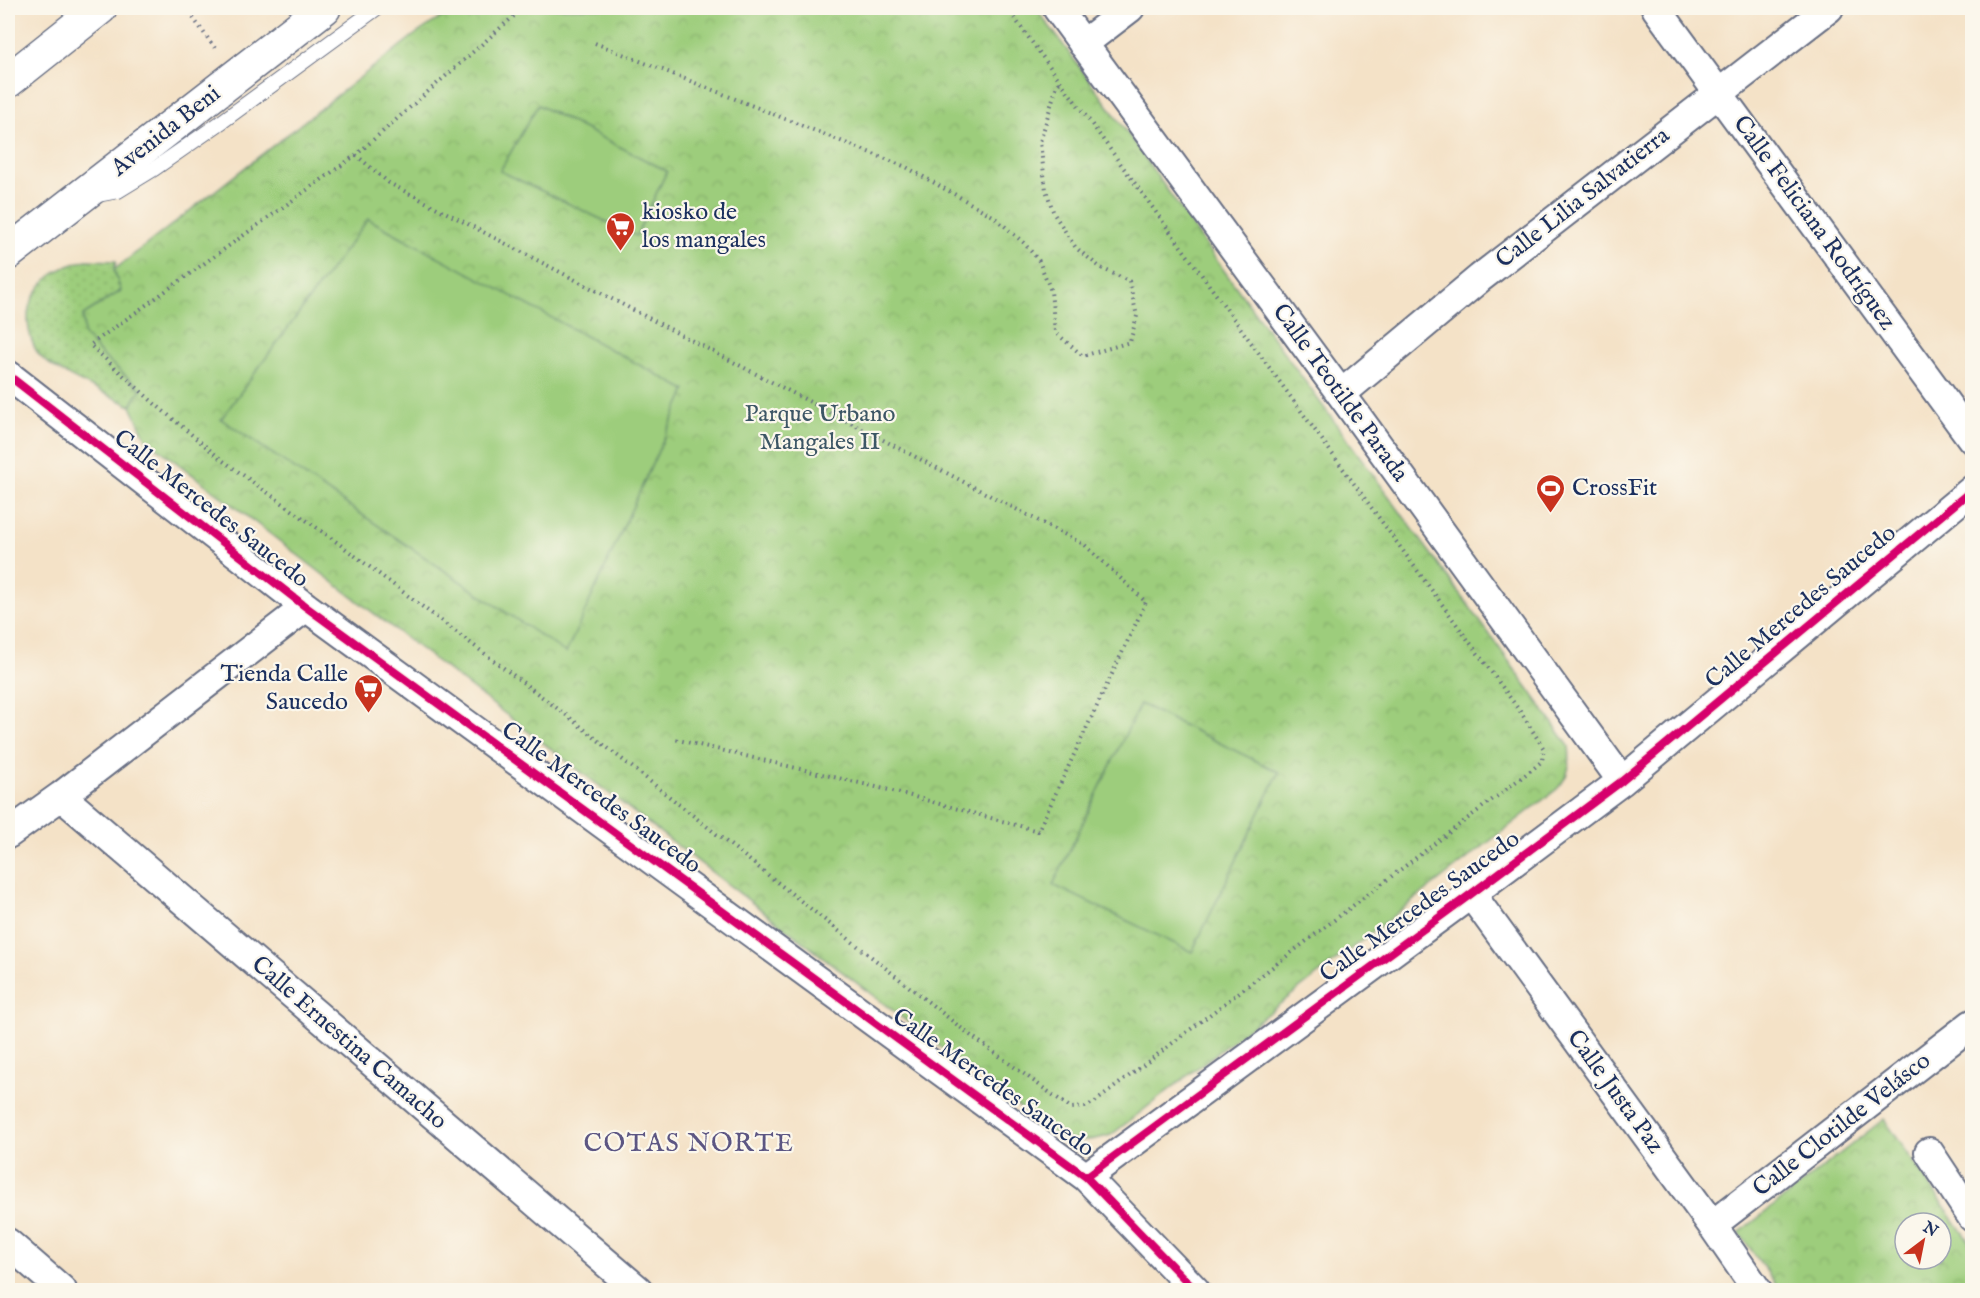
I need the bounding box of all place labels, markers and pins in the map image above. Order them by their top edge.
place label: kiosko de los mangales [642,197,766,256]
supermarket icon: kiosko de los mangales [605,210,637,252]
sports icon: CrossFit [1535,472,1567,514]
place label: CrossFit [1572,473,1657,504]
place label: Tienda Calle Saucedo [220,659,348,718]
supermarket icon: Tienda Calle Saucedo [353,672,385,714]

